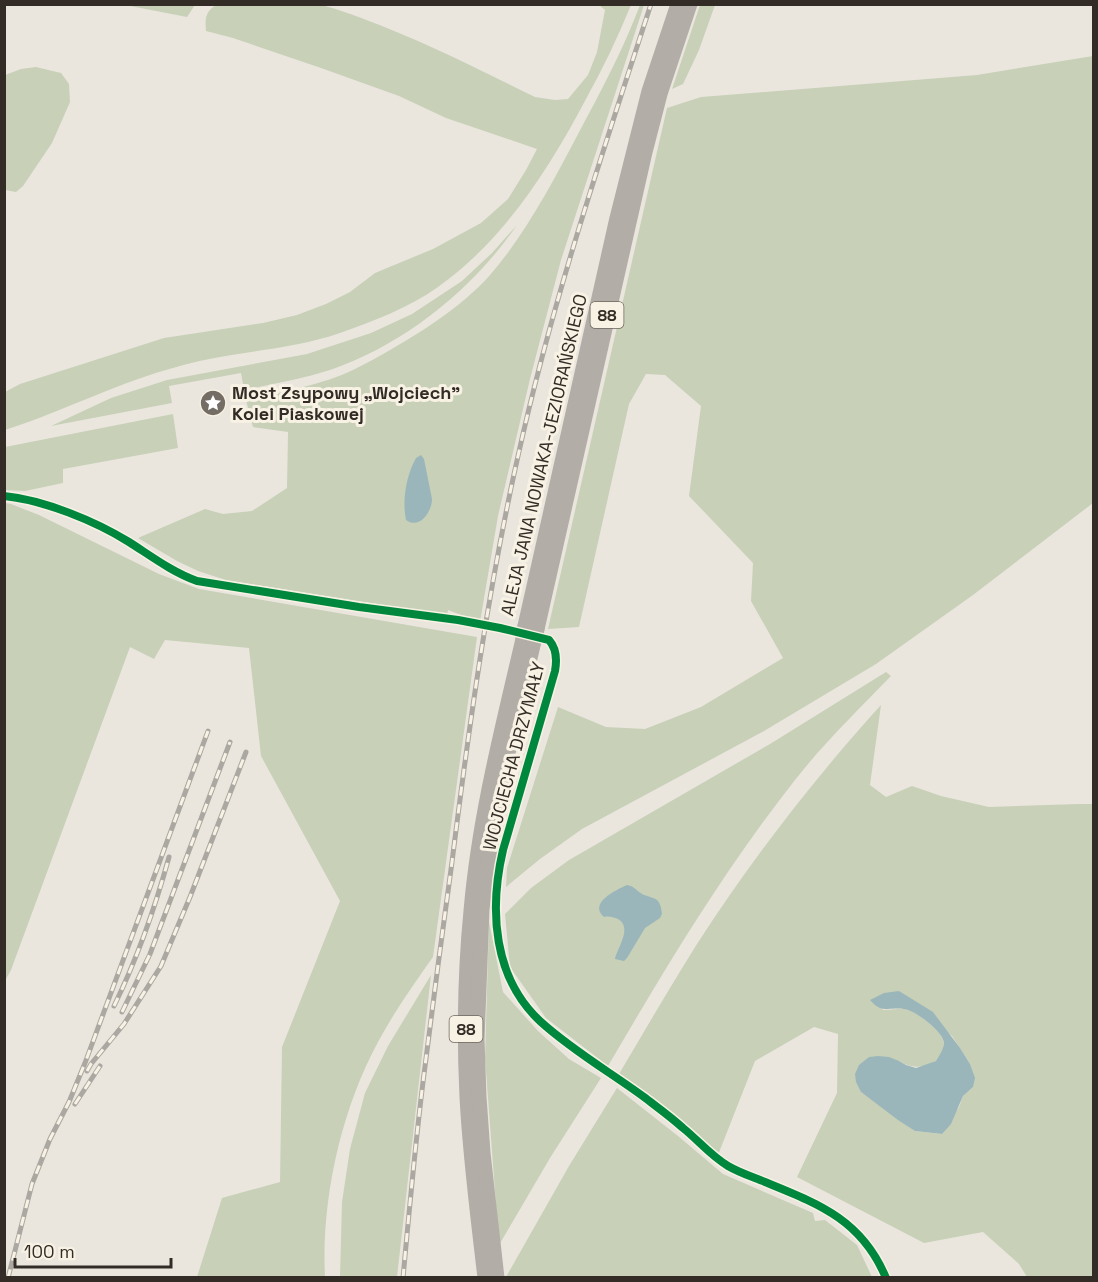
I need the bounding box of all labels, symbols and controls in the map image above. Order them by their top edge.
street label: ALEJA JANA NOWAKA-JEZIORAŃSKIEGO [495,292,592,618]
road number: 88 [590,302,624,328]
place label: Most Zsypowy „Wojciech” Kolei Piaskowej [232,381,460,425]
place icon: Most Zsypowy „Wojciech” Kolei Piaskowej [198,388,228,418]
street label: WOJCIECHA DRZYMAŁY [477,659,550,853]
road number: 88 [450,1016,482,1042]
scale bar [15,1231,171,1269]
text: 100 m [24,1240,75,1263]

